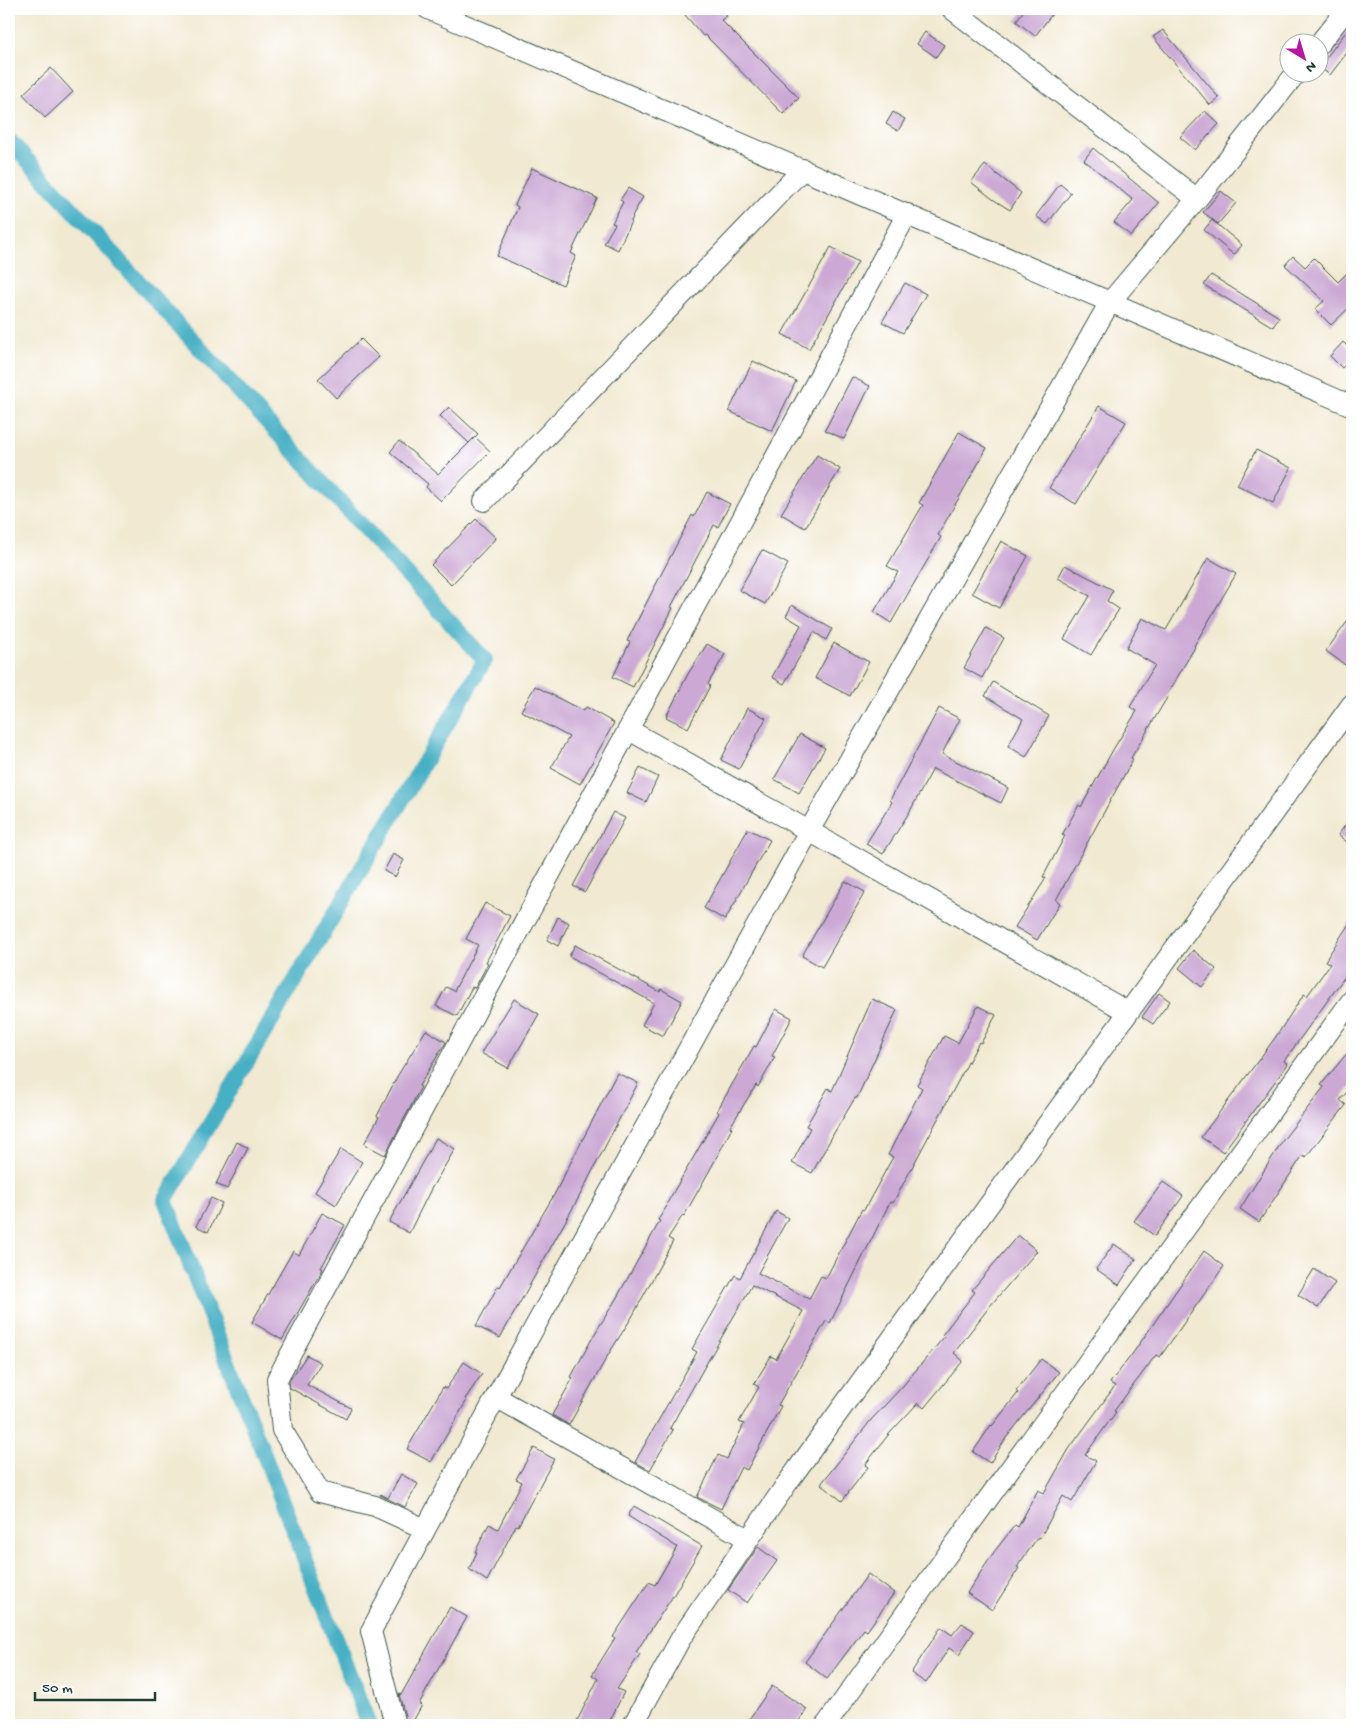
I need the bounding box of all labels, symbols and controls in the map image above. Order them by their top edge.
north arrow [1278,32,1328,82]
text: N [1302,57,1319,76]
scale bar [35,1669,155,1701]
text: 50 m [42,1680,73,1698]

